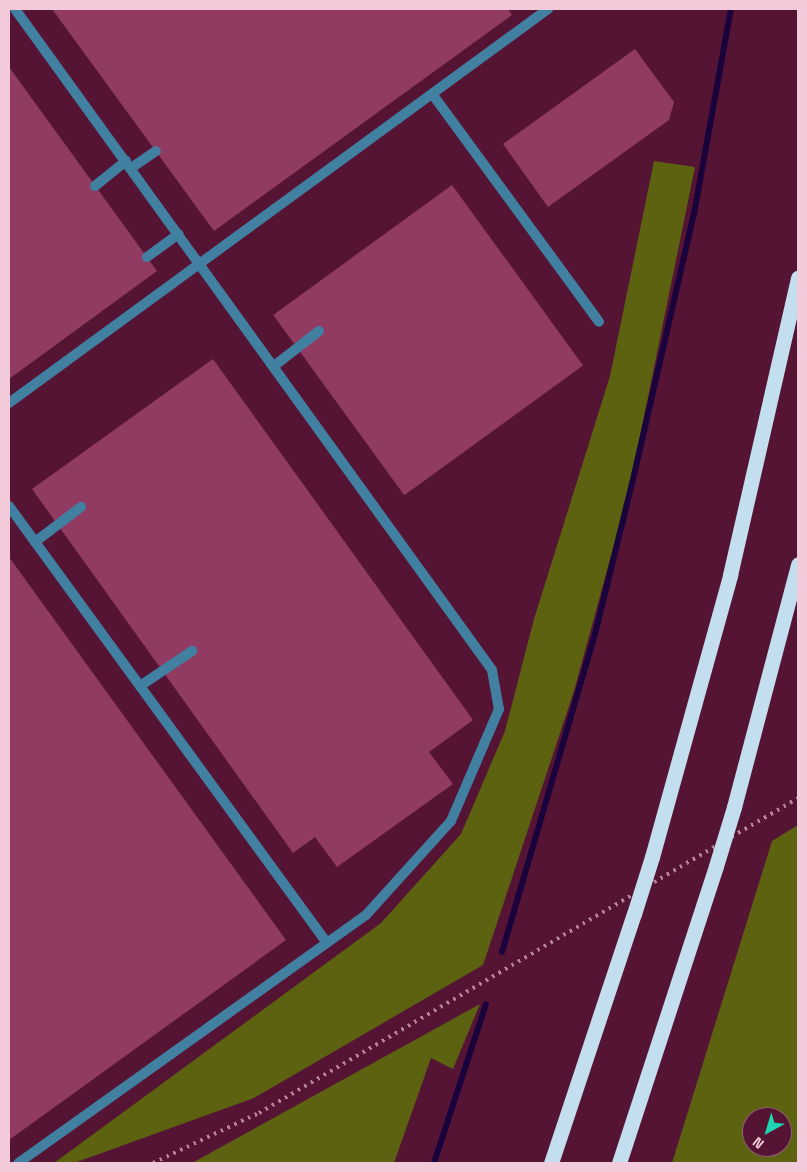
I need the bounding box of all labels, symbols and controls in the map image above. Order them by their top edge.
north arrow [742,1107,792,1157]
text: N [749,1133,768,1153]

